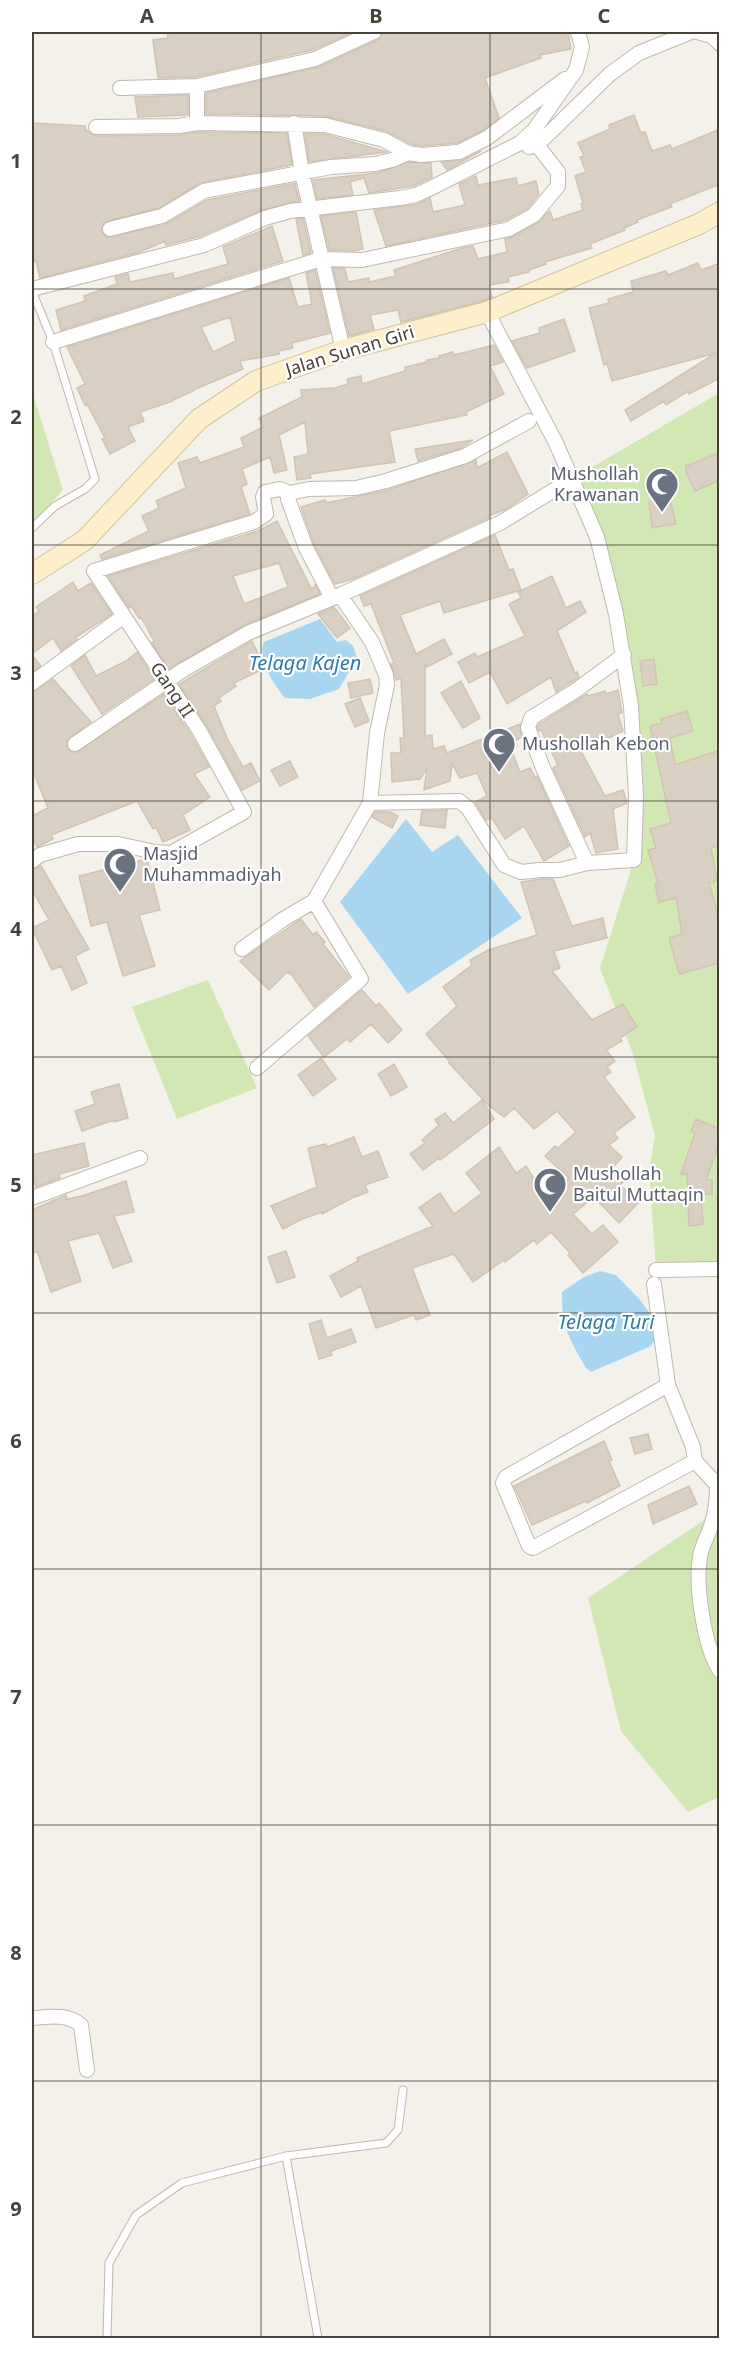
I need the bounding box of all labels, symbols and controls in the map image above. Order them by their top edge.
text: A [140,2,154,29]
text: B [369,2,383,29]
text: C [598,2,611,29]
text: 1 [10,147,22,174]
street label: Jalan Sunan Giri [280,319,417,382]
text: 2 [10,403,22,430]
place label: Mushollah Krawanan [550,461,639,506]
mosque icon: Mushollah Krawanan [644,466,680,513]
water label: Telaga Kajen [249,649,361,676]
street label: Gang II [145,657,200,722]
text: 3 [10,659,22,686]
mosque icon: Mushollah Kebon [481,726,517,773]
place label: Mushollah Kebon [522,731,670,755]
place label: Masjid Muhammadiyah [143,841,282,886]
mosque icon: Masjid Muhammadiyah [102,846,138,893]
text: 4 [10,915,22,942]
place label: Mushollah Baitul Muttaqin [573,1161,704,1206]
mosque icon: Mushollah Baitul Muttaqin [532,1166,568,1213]
text: 5 [10,1171,22,1198]
water label: Telaga Turi [558,1308,655,1335]
text: 6 [10,1427,22,1454]
text: 7 [10,1683,22,1710]
text: 8 [10,1939,22,1966]
text: 9 [10,2195,22,2222]

